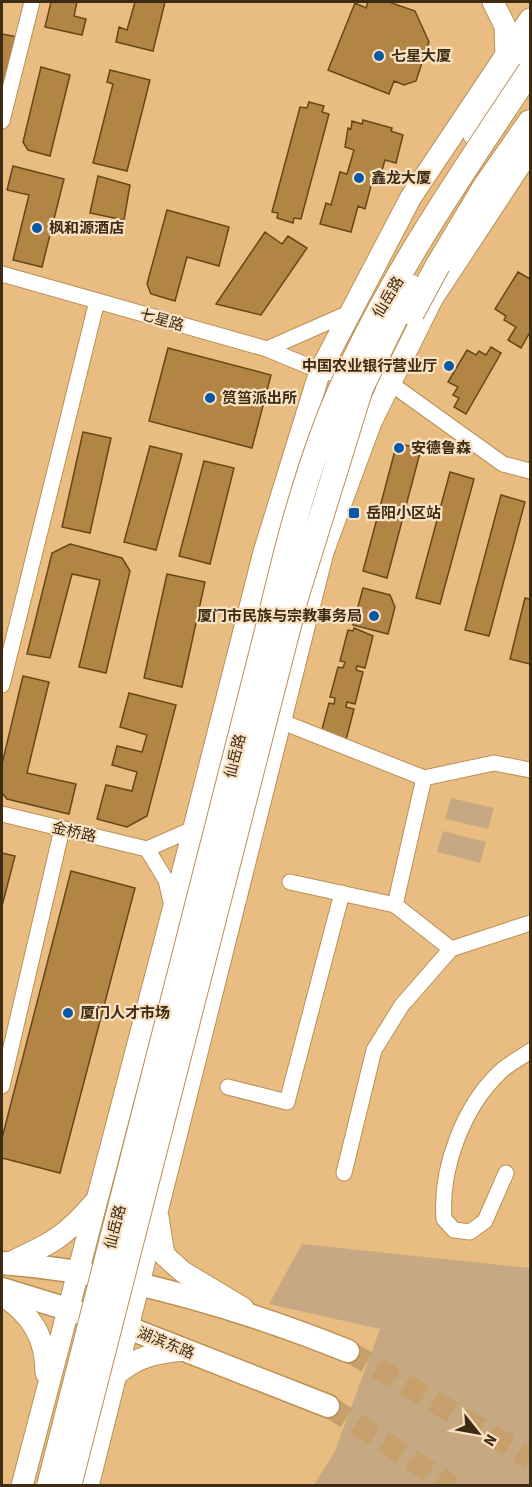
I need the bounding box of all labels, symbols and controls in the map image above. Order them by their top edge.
place label: 七星大厦 [391,46,451,67]
marker: 七星大厦 [372,49,386,63]
place label: 鑫龙大厦 [371,168,431,189]
marker: 鑫龙大厦 [352,171,366,185]
place label: 枫和源酒店 [49,218,124,239]
marker: 枫和源酒店 [30,221,44,235]
street label: 仙岳路 [368,273,409,322]
street label: 七星路 [137,304,186,337]
place label: 中国农业银行营业厅 [302,356,437,377]
marker: 中国农业银行营业厅 [442,359,456,373]
place label: 筼筜派出所 [222,388,297,409]
marker: 筼筜派出所 [203,391,217,405]
place label: 安德鲁森 [411,438,471,459]
marker: 安德鲁森 [392,441,406,455]
place label: 岳阳小区站 [366,503,441,524]
marker: 岳阳小区站 [347,506,361,520]
place label: 厦门市民族与宗教事务局 [197,606,362,627]
marker: 厦门市民族与宗教事务局 [367,609,381,623]
street label: 仙岳路 [220,732,251,781]
street label: 金桥路 [50,817,98,848]
place label: 厦门人才市场 [80,1003,170,1024]
marker: 厦门人才市场 [61,1006,75,1020]
street label: 仙岳路 [100,1203,131,1252]
street label: 湖滨东路 [134,1322,198,1364]
north arrow [448,1403,508,1463]
text: N [478,1430,502,1450]

